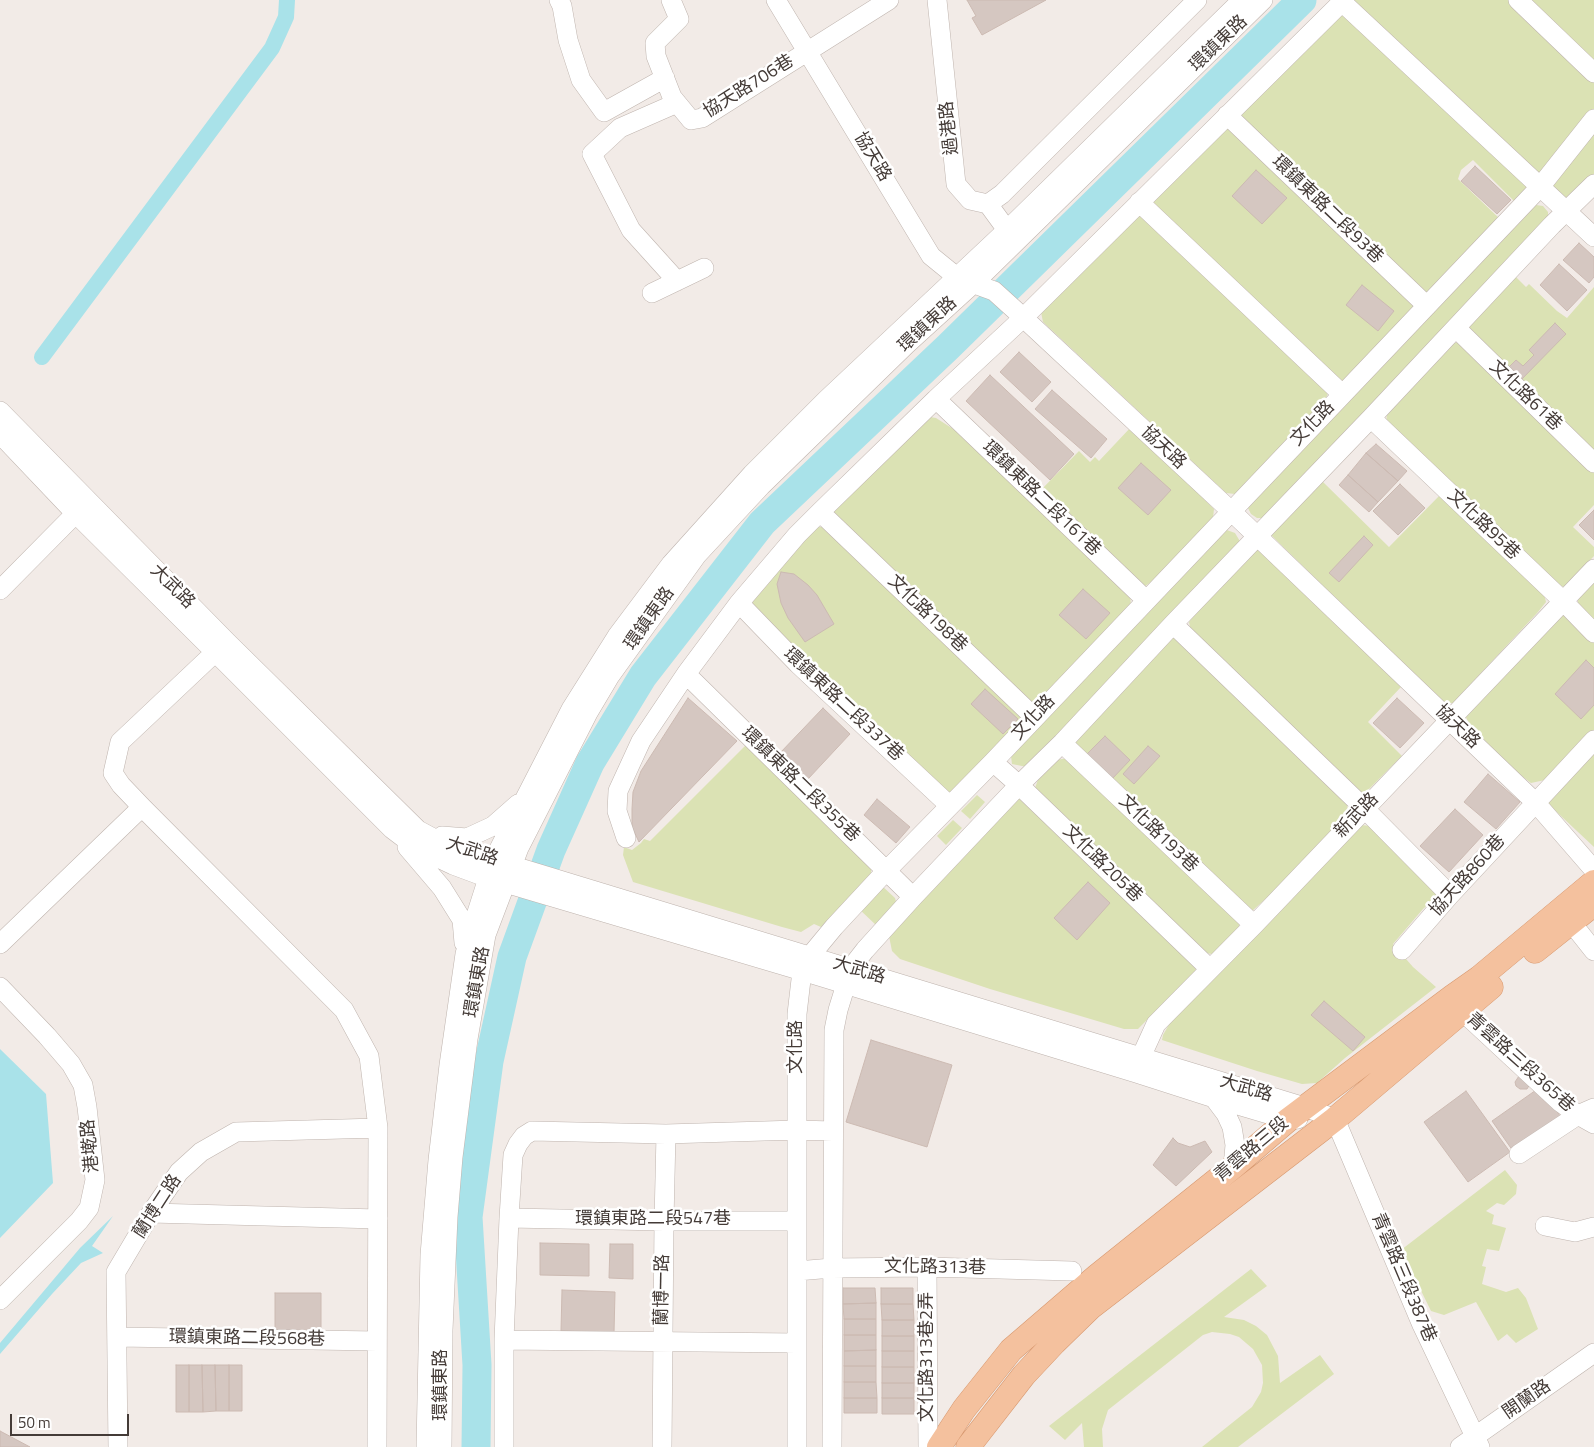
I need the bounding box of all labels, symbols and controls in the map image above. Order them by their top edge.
street label: 環鎮東路 [1186,11,1252,77]
street label: 協天路706巷 [700,51,798,123]
street label: 過港路 [936,100,964,156]
street label: 協天路 [849,128,895,186]
street label: 環鎮東路二段93巷 [1267,151,1387,269]
street label: 環鎮東路 [894,293,962,357]
street label: 文化路61巷 [1484,356,1566,436]
street label: 文化路 [1286,397,1340,451]
street label: 協天路 [1136,422,1190,474]
street label: 環鎮東路二段161巷 [977,437,1105,561]
street label: 文化路95巷 [1442,485,1524,565]
street label: 大武路 [145,560,199,614]
street label: 文化路198巷 [883,571,971,657]
street label: 環鎮東路 [621,583,679,655]
street label: 環鎮東路二段337巷 [779,644,907,766]
street label: 文化路 [1008,691,1060,745]
street label: 協天路 [1430,700,1484,754]
street label: 環鎮東路二段355巷 [736,723,864,847]
street label: 新武路 [1330,789,1384,843]
street label: 文化路193巷 [1114,791,1202,877]
street label: 文化路205巷 [1058,821,1146,907]
street label: 協天路860巷 [1426,831,1510,921]
street label: 大武路 [443,833,501,871]
street label: 環鎮東路 [461,945,495,1019]
street label: 大武路 [830,953,888,989]
street label: 青雲路三段365巷 [1461,1009,1579,1117]
street label: 文化路 [786,1020,808,1074]
street label: 大武路 [1217,1071,1275,1107]
street label: 青雲路三段 [1211,1113,1293,1187]
street label: 港墘路 [78,1118,104,1174]
street label: 蘭博二路 [129,1171,187,1243]
street label: 環鎮東路二段547巷 [575,1209,731,1231]
street label: 青雲路三段387巷 [1366,1210,1440,1346]
street label: 蘭博一路 [652,1254,674,1326]
street label: 文化路313巷 [884,1256,986,1280]
street label: 文化路313巷2弄 [917,1292,939,1422]
street label: 環鎮東路二段568巷 [169,1327,325,1351]
street label: 環鎮東路 [431,1349,453,1421]
street label: 開蘭路 [1499,1376,1555,1424]
scale bar [12,1404,131,1436]
text: 50 m [18,1411,51,1434]

